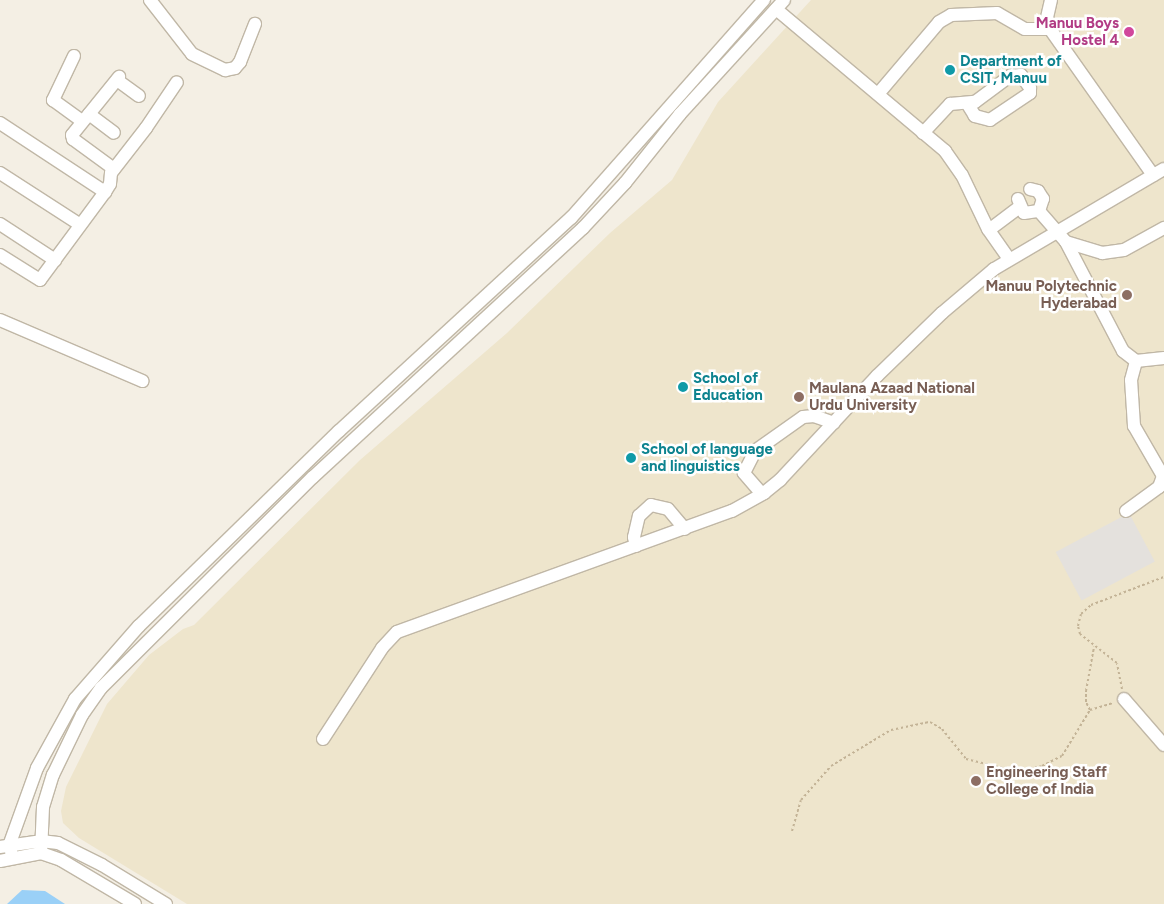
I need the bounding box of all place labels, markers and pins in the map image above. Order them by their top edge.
place label: Manuu Boys Hostel 4 [1036,14,1119,49]
marker: Manuu Boys Hostel 4 [1123,26,1135,38]
place label: Department of CSIT, Manuu [960,52,1062,87]
marker: Department of CSIT, Manuu [944,64,956,76]
place label: Manuu Polytechnic Hyderabad [985,277,1117,312]
marker: Manuu Polytechnic Hyderabad [1121,289,1133,301]
place label: School of Education [693,369,763,404]
place label: Maulana Azaad National Urdu University [809,379,975,414]
marker: School of Education [677,381,689,393]
marker: Maulana Azaad National Urdu University [793,391,805,403]
place label: School of language and linguistics [641,440,773,475]
marker: School of language and linguistics [625,452,637,464]
place label: Engineering Staff College of India [986,763,1107,798]
marker: Engineering Staff College of India [970,775,982,787]

